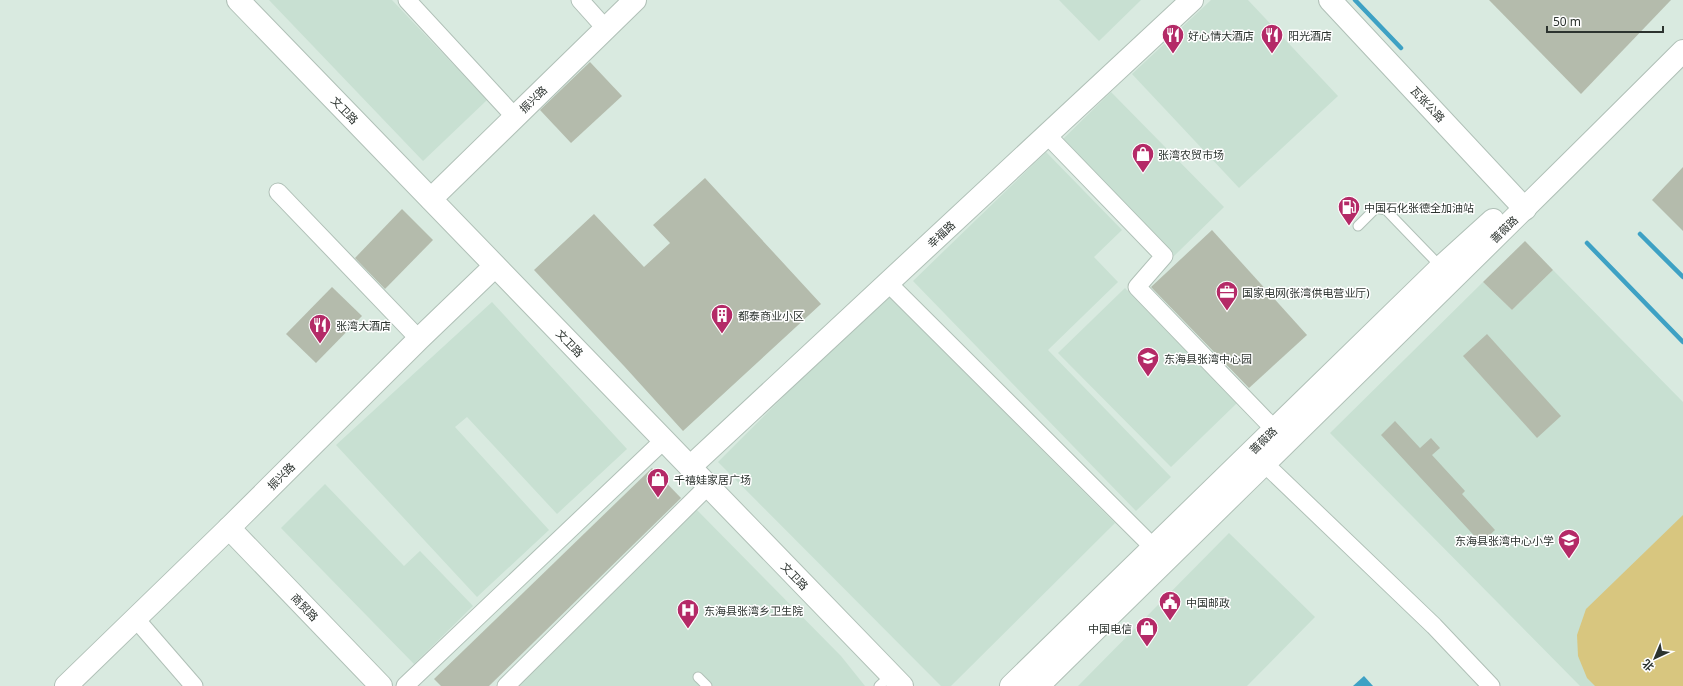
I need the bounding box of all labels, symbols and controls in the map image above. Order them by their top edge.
scale bar [1547,8,1663,34]
text: 50 m [1553,13,1581,30]
restaurant icon: 好心情大酒店 [1160,22,1186,55]
restaurant icon: 阳光酒店 [1259,22,1285,55]
place label: 好心情大酒店 [1188,28,1254,43]
place label: 阳光酒店 [1288,28,1332,43]
street label: 振兴路 [516,82,550,116]
street label: 瓦张公路 [1408,83,1448,125]
street label: 文卫路 [328,93,362,127]
shop icon: 张湾农贸市场 [1130,141,1156,174]
place label: 张湾农贸市场 [1158,147,1224,162]
fuel station icon: 中国石化张德全加油站 [1336,194,1362,227]
place label: 中国石化张德全加油站 [1364,200,1474,215]
street label: 蔷薇路 [1487,212,1521,246]
street label: 幸福路 [924,217,958,251]
office icon: 国家电网(张湾供电营业厅) [1214,279,1240,312]
place label: 国家电网(张湾供电营业厅) [1242,285,1370,300]
building icon: 都泰商业小区 [709,302,735,335]
place label: 都泰商业小区 [738,308,804,323]
restaurant icon: 张湾大酒店 [307,312,333,345]
place label: 张湾大酒店 [336,318,391,333]
street label: 文卫路 [553,326,587,360]
school or university icon: 东海县张湾中心园 [1135,345,1161,378]
place label: 东海县张湾中心园 [1164,351,1252,366]
street label: 蔷薇路 [1246,423,1280,457]
street label: 振兴路 [264,459,298,493]
shop icon: 千禧娃家居广场 [645,466,671,499]
place label: 千禧娃家居广场 [674,472,751,487]
school or university icon: 东海县张湾中心小学 [1556,527,1582,560]
place label: 东海县张湾中心小学 [1455,533,1554,548]
street label: 文卫路 [778,559,812,593]
public building icon: 中国邮政 [1157,589,1183,622]
street label: 商贸路 [288,590,322,624]
place label: 中国邮政 [1186,595,1230,610]
hospital icon: 东海县张湾乡卫生院 [675,597,701,630]
place label: 东海县张湾乡卫生院 [704,603,803,618]
shop icon: 中国电信 [1134,615,1160,648]
place label: 中国电信 [1088,621,1132,636]
north arrow [1635,638,1675,678]
text: 北 [1639,656,1657,675]

